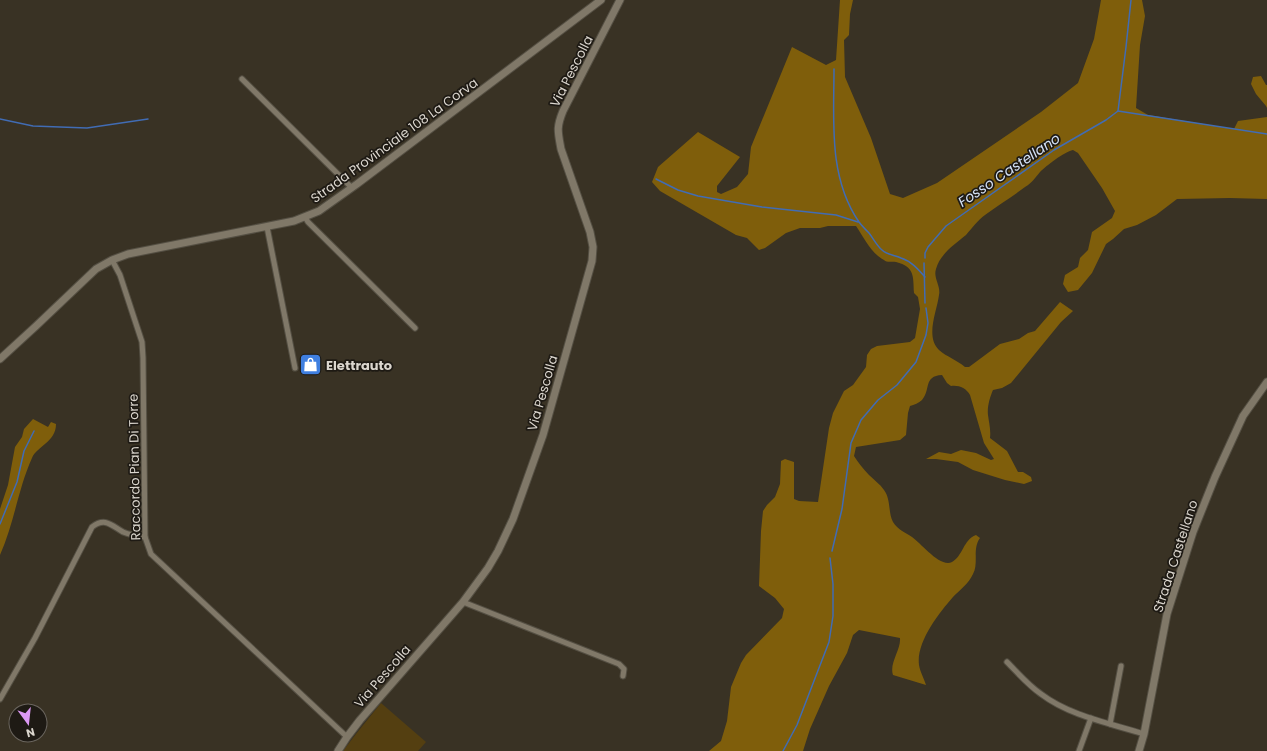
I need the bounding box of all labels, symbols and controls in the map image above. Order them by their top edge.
street label: Via Pescolla [545,32,598,110]
street label: Strada Provinciale 108 La Corva [307,73,482,208]
water label: Fosso Castellano [954,128,1064,212]
shop icon: Elettrauto [297,352,323,378]
street label: Via Pescolla [523,353,562,433]
place label: Elettrauto [326,356,392,375]
street label: Raccordo Pian Di Torre [124,394,145,540]
street label: Strada Castellano [1148,497,1203,615]
street label: Via Pescolla [350,641,415,712]
north arrow [8,703,48,743]
text: N [25,724,37,741]

